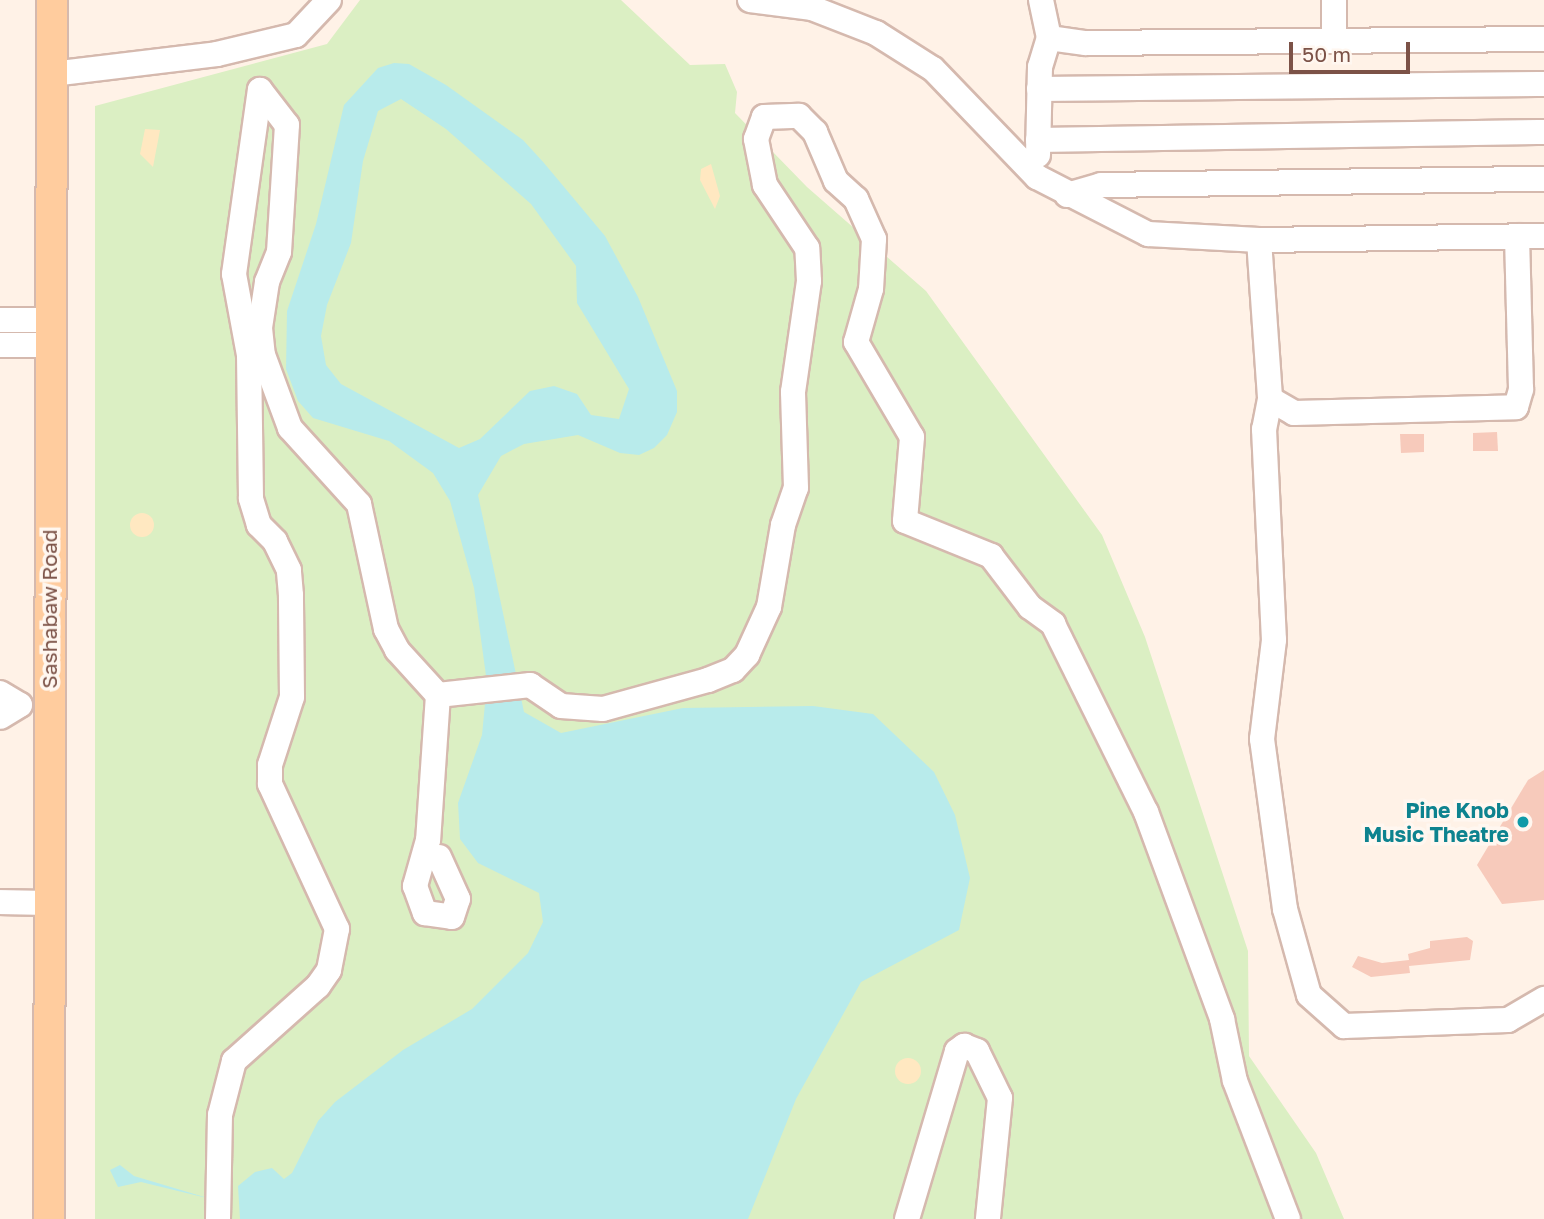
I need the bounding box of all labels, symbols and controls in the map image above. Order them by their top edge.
scale bar [1292,28,1413,72]
text: 50 m [1302,41,1351,67]
street label: Sashabaw Road [36,529,62,689]
place label: Pine Knob Music Theatre [1363,797,1509,847]
marker: Pine Knob Music Theatre [1515,814,1531,830]

